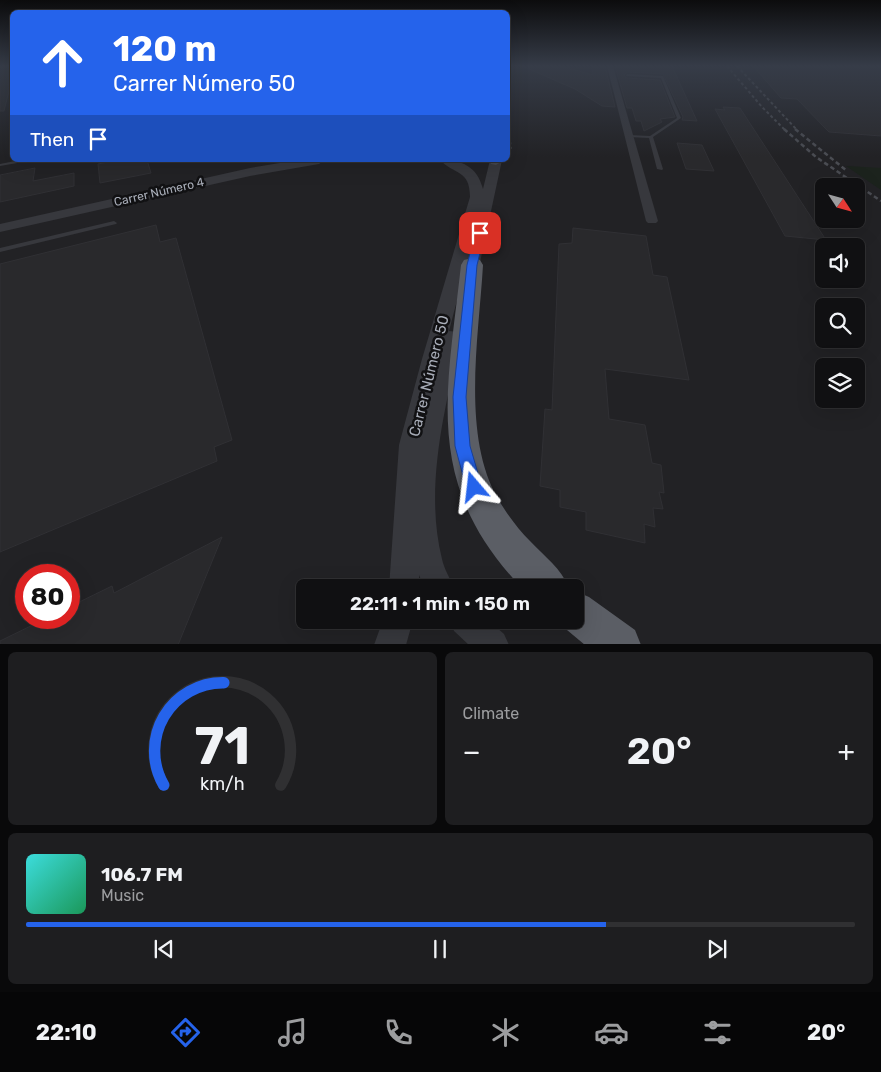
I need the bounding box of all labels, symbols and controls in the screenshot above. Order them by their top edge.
text: 120 m [113,28,216,70]
icon: ahead [30,30,95,95]
text: Carrer Número 50 [113,70,296,97]
icon: arrive [84,125,112,153]
text: Then [30,128,74,151]
street label: Carrer Número 4 [112,175,206,209]
north arrow [815,178,865,228]
map controls [815,178,865,408]
pin [459,212,501,254]
icon: arrive [466,219,494,247]
button: sound [815,238,865,288]
button: search [815,298,865,348]
street label: Carrer Número 50 [405,313,453,439]
button: layers [815,358,865,408]
position arrow [447,460,499,512]
speed limit sign: 80 [15,564,80,629]
text: 22:11 · 1 min · 150 m [350,592,530,615]
text: Climate [463,704,519,723]
text: 71 [194,715,250,777]
text: 20° [627,728,692,774]
text: − [463,735,481,768]
text: + [838,735,855,768]
text: km/h [200,773,245,794]
text: 106.7 FM [101,863,183,886]
text: Music [101,886,144,905]
icon: previous [150,935,178,963]
icon: pause [426,935,454,963]
icon: next [703,935,731,963]
icon: directions [168,1015,203,1050]
icon: music [275,1015,310,1050]
icon: phone [381,1015,416,1050]
icon: climate [488,1015,523,1050]
icon: car [594,1015,629,1050]
icon: filters [700,1015,735,1050]
text: 22:10 [36,1019,97,1046]
text: 20° [807,1019,845,1046]

